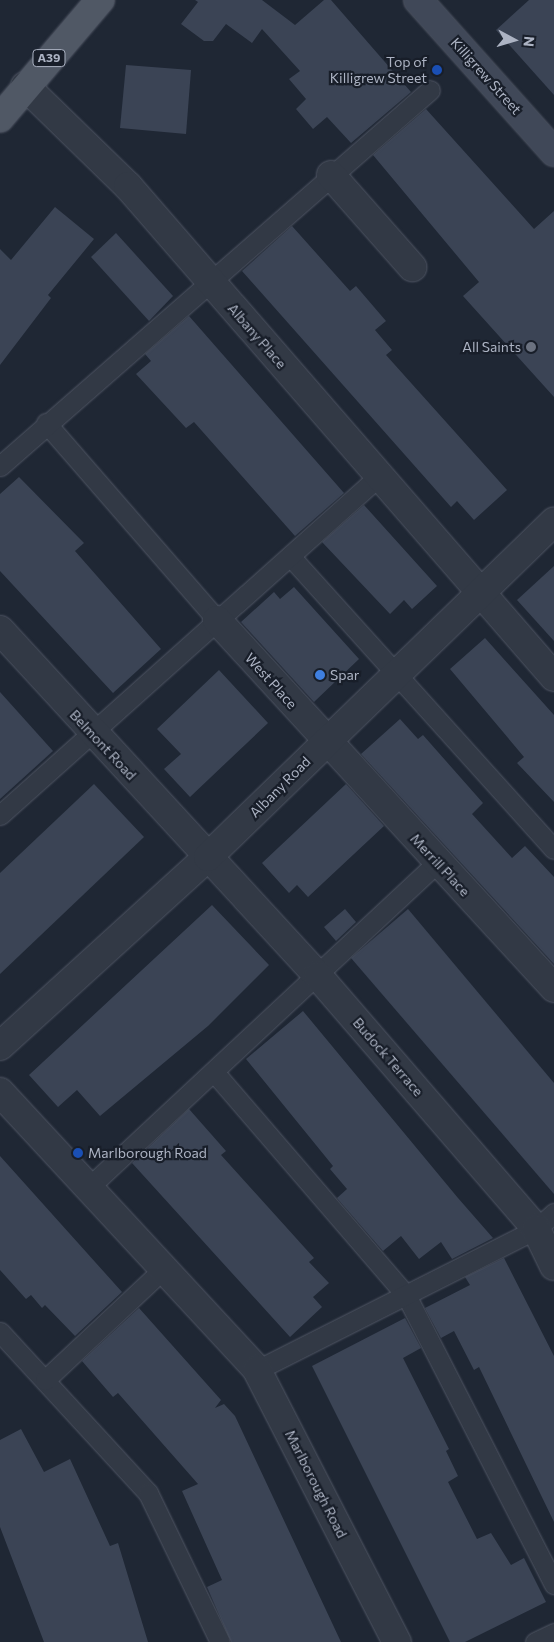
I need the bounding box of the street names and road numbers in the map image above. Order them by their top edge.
street label: Killigrew Street [447,34,525,118]
road number: A39 [32,48,66,68]
street label: Albany Place [224,300,290,372]
street label: West Place [242,650,300,712]
street label: Belmont Road [66,706,140,784]
street label: Albany Road [246,753,314,821]
street label: Merrill Place [407,830,473,900]
street label: Budock Terrace [349,1014,427,1100]
street label: Marlborough Road [282,1427,350,1541]

